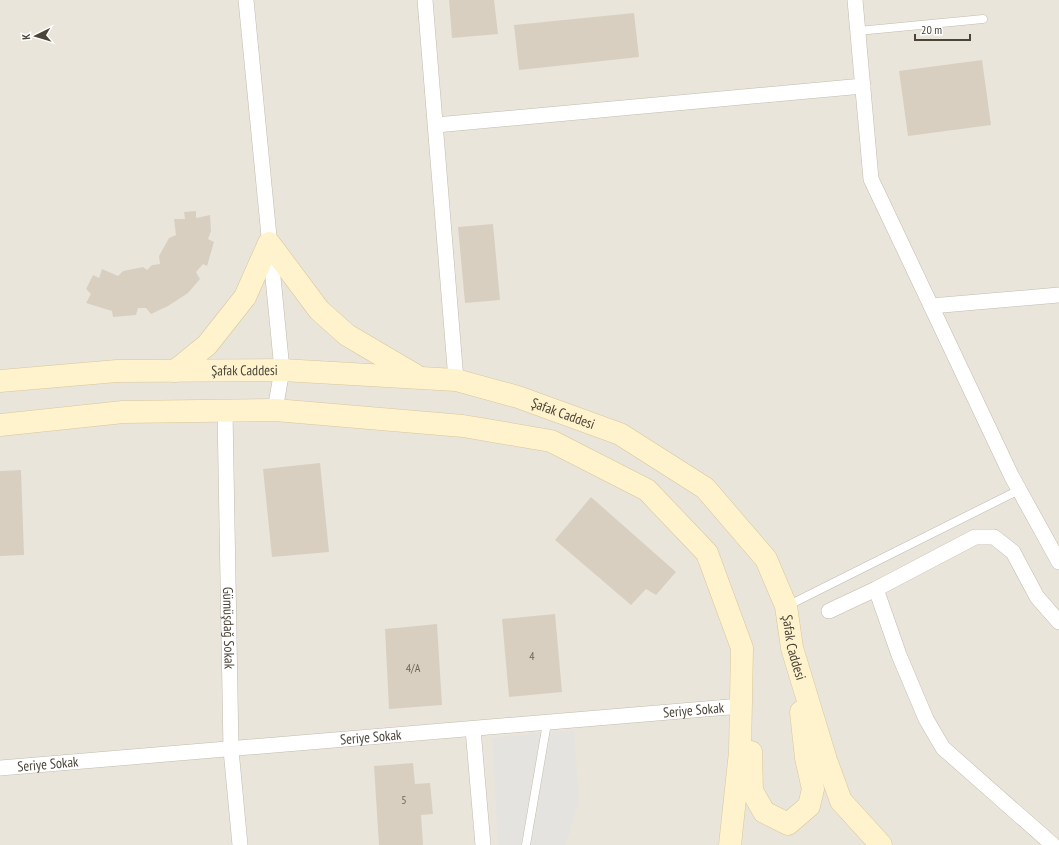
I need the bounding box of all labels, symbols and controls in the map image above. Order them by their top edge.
north arrow [16,16,56,56]
scale bar [915,16,970,42]
text: 20 m [921,22,942,37]
text: K [19,33,33,40]
street label: Şafak Caddesi [211,361,278,379]
street label: Şafak Caddesi [529,394,597,433]
street label: Gümüşdağ Sokak [219,587,239,670]
street label: Şafak Caddesi [778,614,810,682]
house number: 4 [529,648,535,663]
house number: 4/A [406,660,421,675]
street label: Seriye Sokak [662,698,725,721]
street label: Seriye Sokak [339,725,403,749]
street label: Seriye Sokak [17,752,80,776]
house number: 5 [401,792,407,807]

